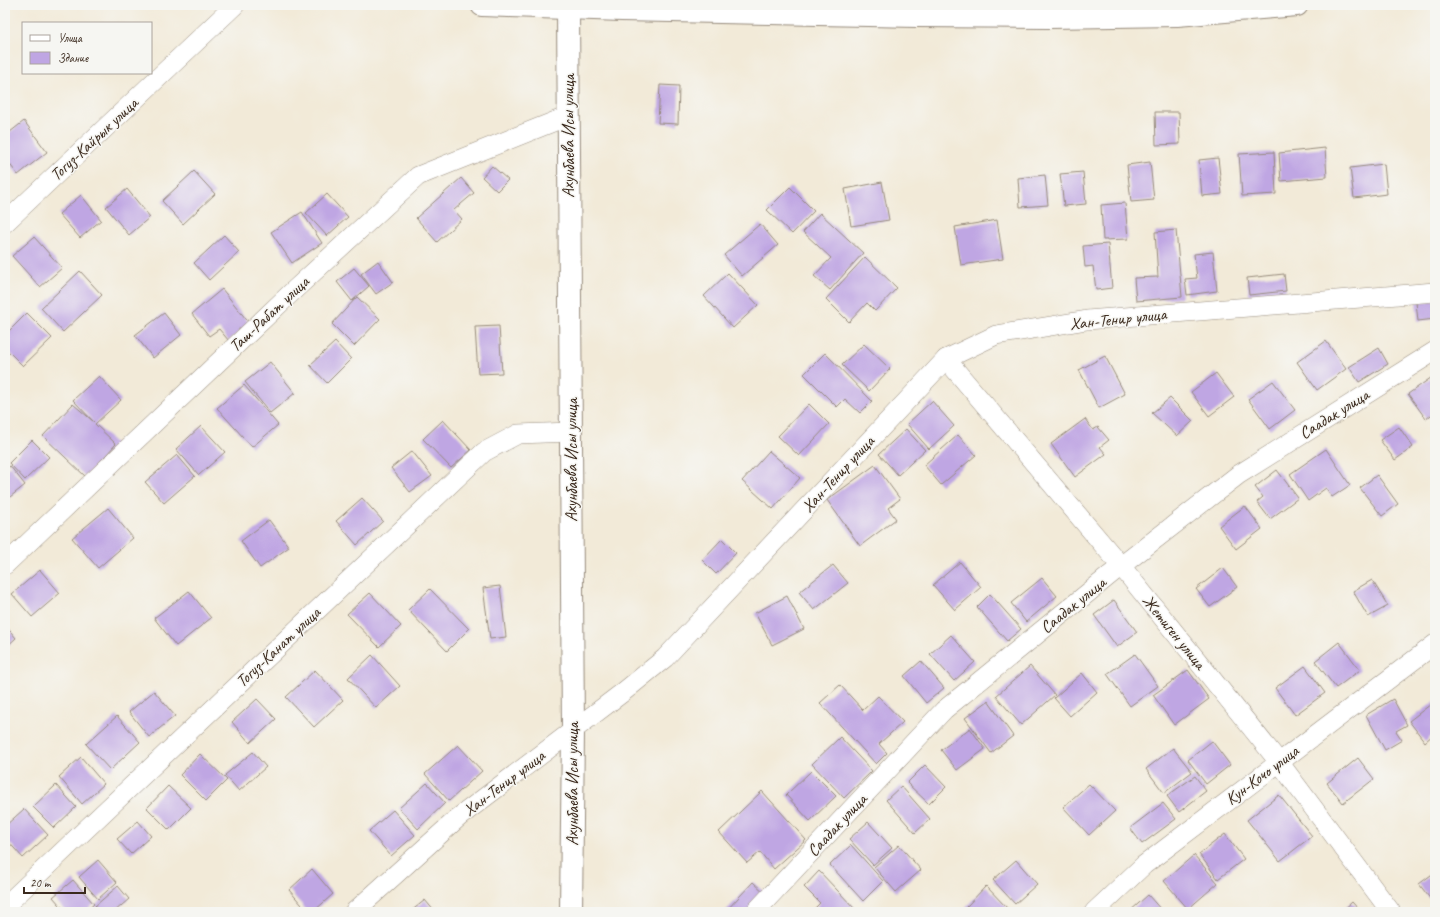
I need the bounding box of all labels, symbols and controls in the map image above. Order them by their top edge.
legend [22,22,152,74]
text: Улица [58,30,83,46]
text: Здание [58,50,89,66]
street label: Ахунбаева Исы улица [558,72,579,198]
street label: Тогуз-Кайрык улица [46,92,145,186]
street label: Таш-Рабат улица [225,271,314,356]
street label: Хан-Тенир улица [1069,303,1168,335]
street label: Саадак улица [1295,383,1375,444]
street label: Ахунбаева Исы улица [561,396,582,522]
street label: Хан-Тенир улица [797,431,880,517]
street label: Саадак улица [1036,571,1112,638]
street label: Жетиген улица [1138,590,1212,675]
street label: Тогуз-Канат улица [231,602,326,692]
street label: Ахунбаева Исы улица [562,720,583,846]
street label: Кун-Кочо улица [1221,740,1304,809]
street label: Хан-Тенир улица [459,745,550,821]
street label: Саадак улица [803,788,873,861]
scale bar [24,869,85,895]
text: 20 m [30,875,52,891]

